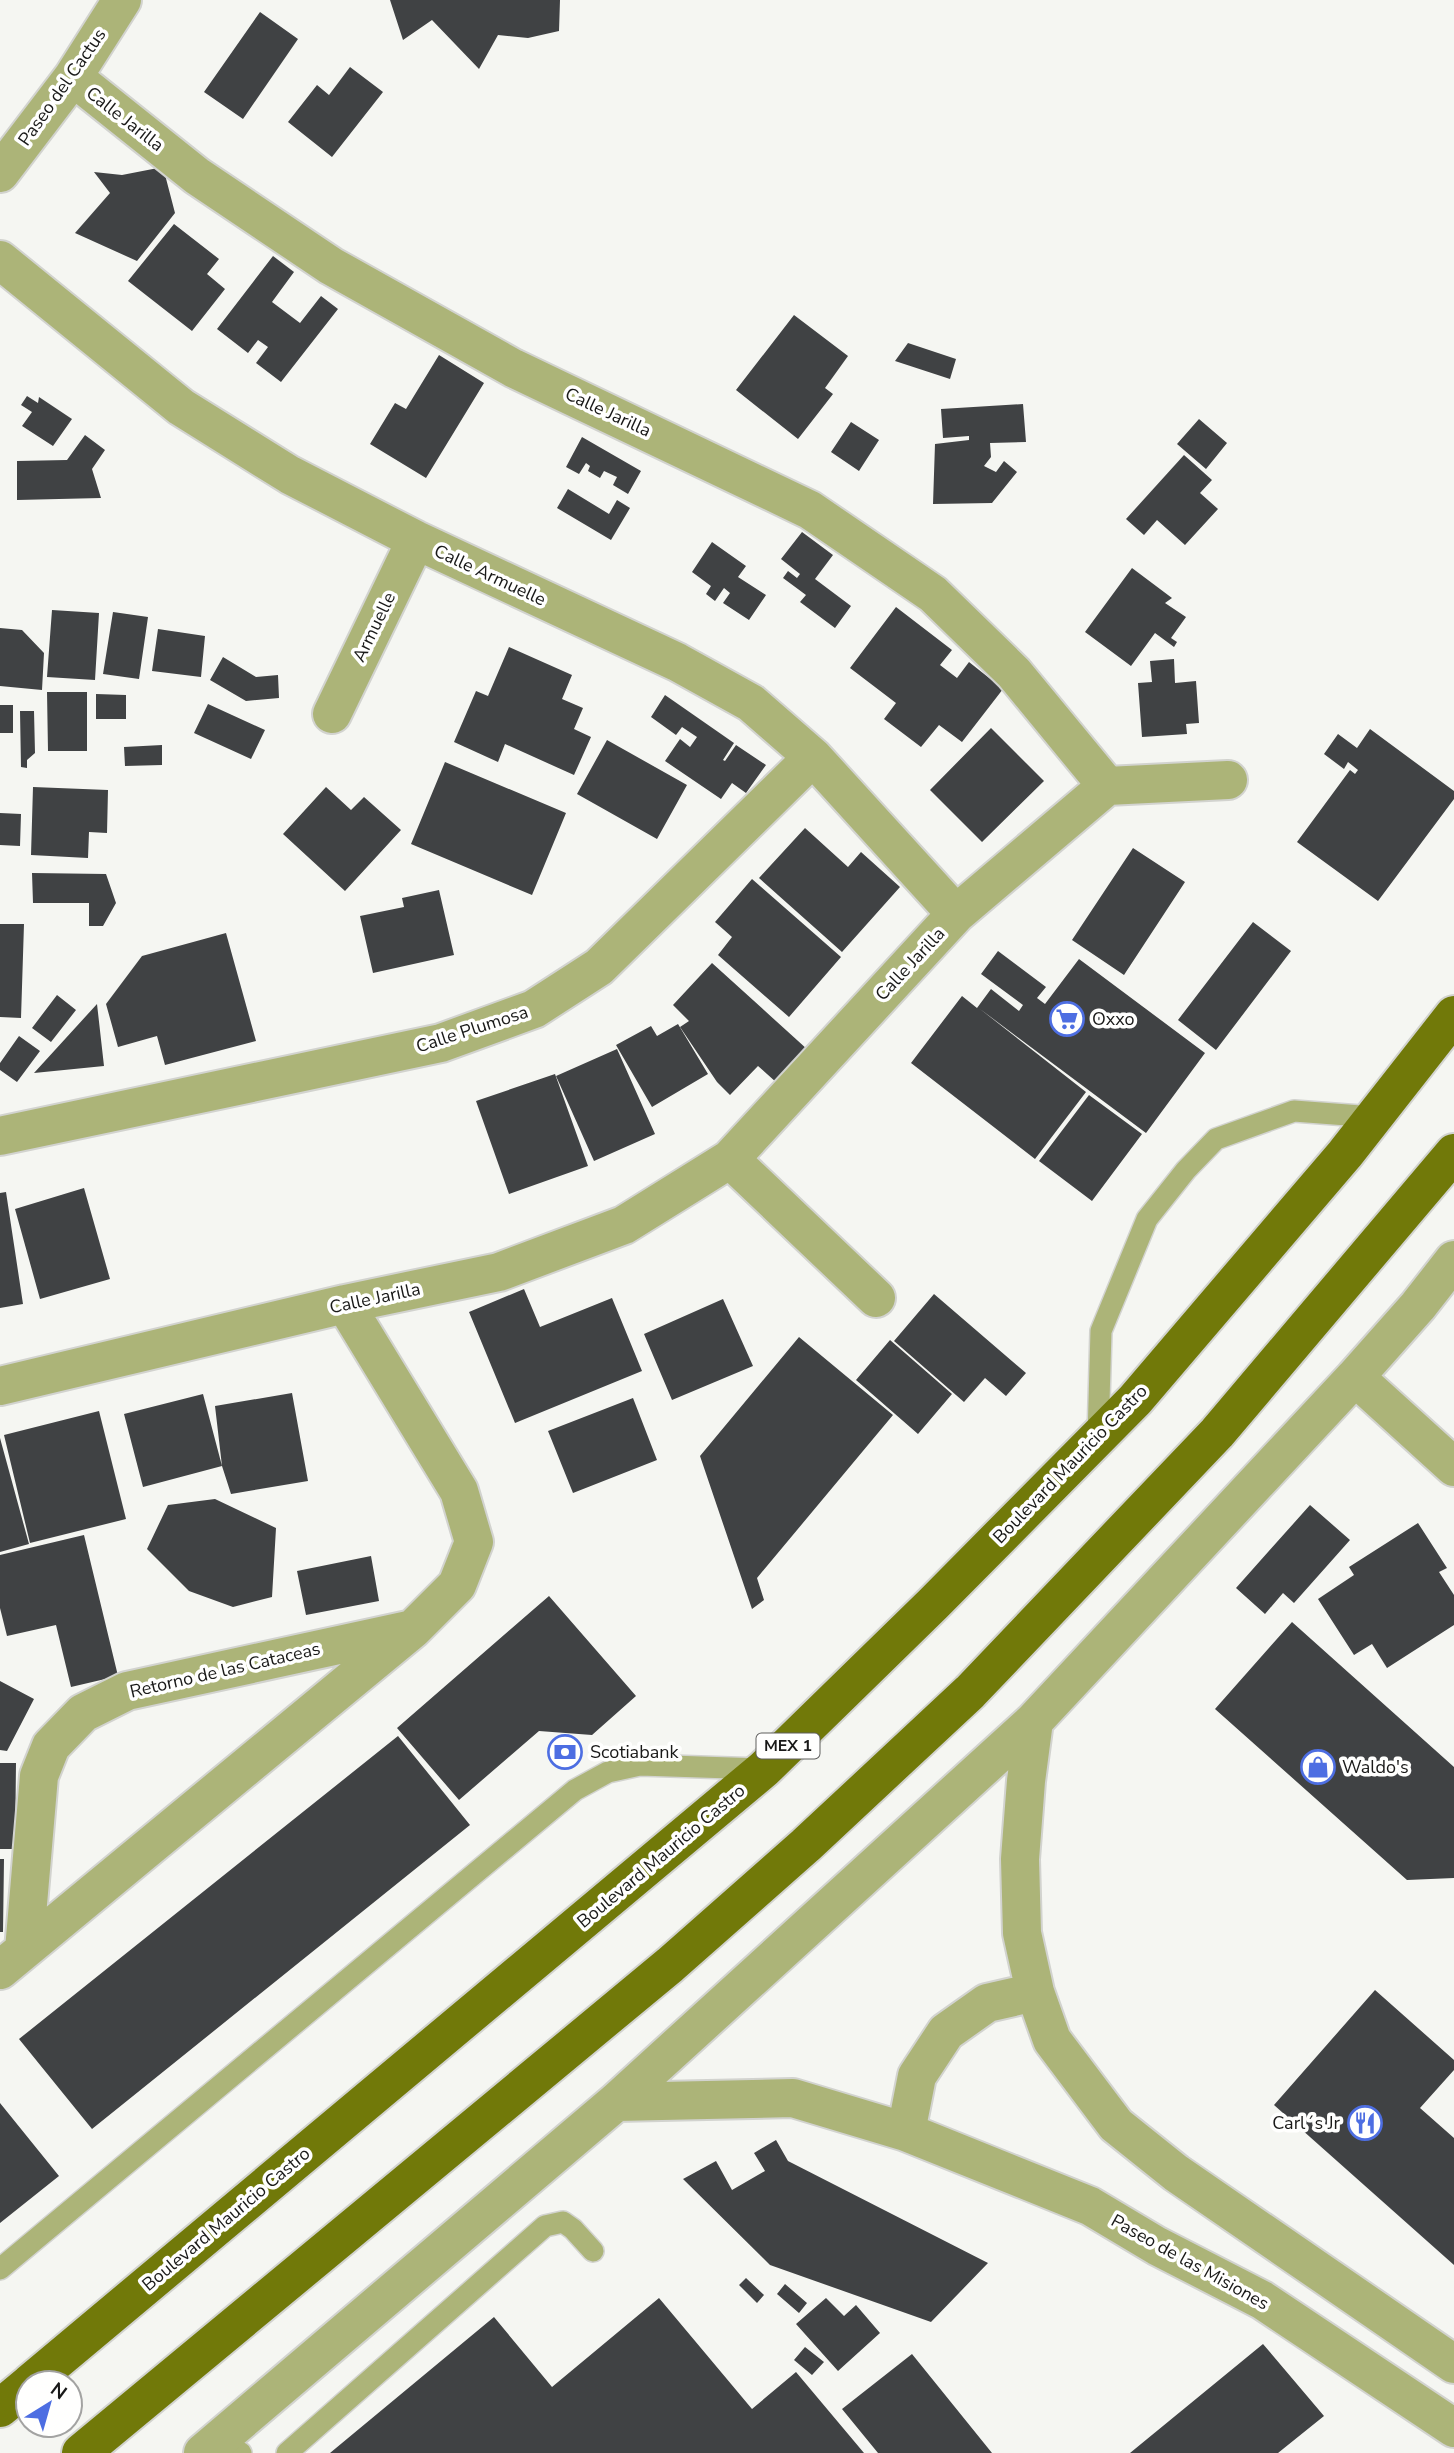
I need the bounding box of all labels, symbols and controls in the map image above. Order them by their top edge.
street label: Paseo del Cactus [13,24,111,150]
street label: Calle Jarilla [81,81,169,157]
street label: Calle Jarilla [561,382,655,442]
street label: Calle Armuelle [430,539,550,611]
street label: Armuelle [347,588,401,666]
street label: Calle Jarilla [870,922,950,1006]
street label: Calle Plumosa [413,1000,531,1058]
supermarket icon: Oxxo [1048,1000,1086,1038]
place label: Oxxo [1092,1007,1135,1031]
street label: Calle Jarilla [327,1277,423,1319]
street label: Boulevard Mauricio Castro [988,1379,1152,1549]
street label: Retorno de las Cataceas [127,1636,323,1704]
bank icon: Scotiabank [546,1733,584,1771]
road number: MEX 1 [756,1734,820,1758]
place label: Scotiabank [590,1740,679,1764]
shop icon: Waldo's [1299,1748,1337,1786]
place label: Waldo's [1342,1755,1409,1779]
street label: Boulevard Mauricio Castro [572,1779,750,1933]
restaurant icon: Carl´s Jr [1346,2104,1384,2142]
place label: Carl´s Jr [1272,2111,1341,2135]
street label: Boulevard Mauricio Castro [137,2142,315,2296]
street label: Paseo de las Misiones [1107,2209,1273,2315]
north arrow [14,2369,84,2439]
text: N [45,2377,72,2406]

